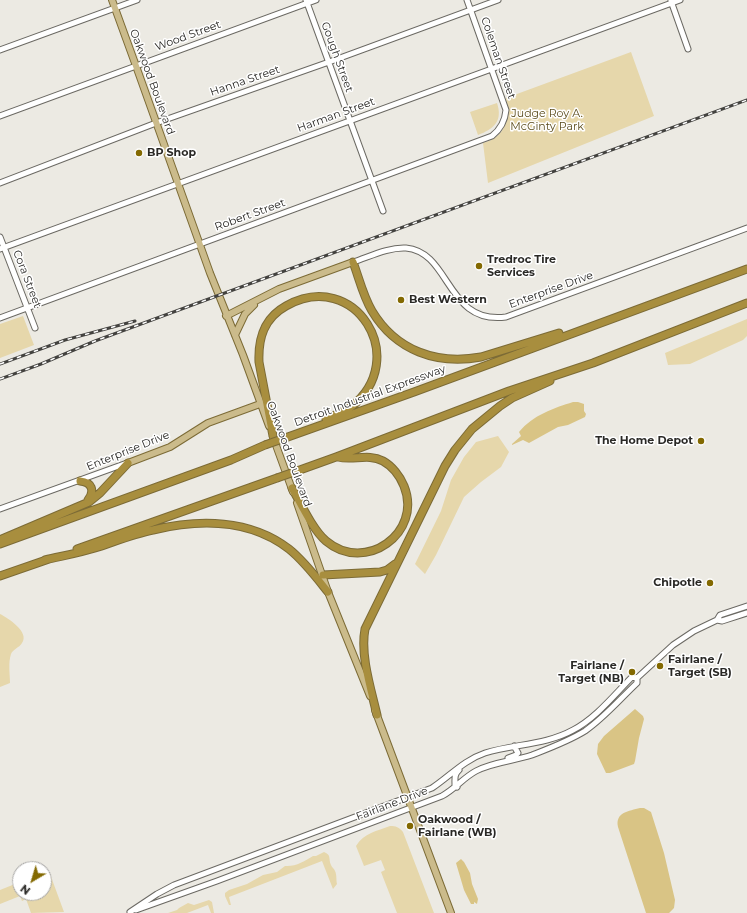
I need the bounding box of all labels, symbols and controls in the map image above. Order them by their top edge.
street label: Coleman Street [478,15,518,101]
street label: Wood Street [153,18,223,54]
street label: Gough Street [318,20,356,94]
street label: Oakwood Boulevard [127,27,177,137]
street label: Hanna Street [208,63,282,99]
street label: Harman Street [295,95,377,135]
park label: Judge Roy A. McGinty Park [510,107,584,133]
place label: BP Shop [147,146,196,160]
marker: BP Shop [134,148,144,158]
street label: Robert Street [213,196,287,234]
street label: Cora Street [10,248,44,310]
place label: Tredroc Tire Services [487,253,556,279]
marker: Tredroc Tire Services [474,261,484,271]
street label: Enterprise Drive [507,269,595,311]
place label: Best Western [409,293,487,307]
marker: Best Western [396,295,406,305]
street label: Detroit Industrial Expressway [292,362,448,430]
street label: Oakwood Boulevard [264,399,314,509]
street label: Enterprise Drive [85,428,171,474]
place label: The Home Depot [595,434,693,448]
marker: The Home Depot [696,436,706,446]
place label: Chipotle [653,576,702,590]
marker: Chipotle [705,578,715,588]
place label: Fairlane / Target (SB) [668,653,732,679]
place label: Fairlane / Target (NB) [558,659,624,685]
marker: Fairlane / Target (SB) [655,661,665,671]
marker: Fairlane / Target (NB) [627,667,637,677]
street label: Fairlane Drive [354,784,430,824]
place label: Oakwood / Fairlane (WB) [418,813,496,839]
marker: Oakwood / Fairlane (WB) [405,821,415,831]
north arrow [12,861,52,901]
text: N [17,881,33,898]

